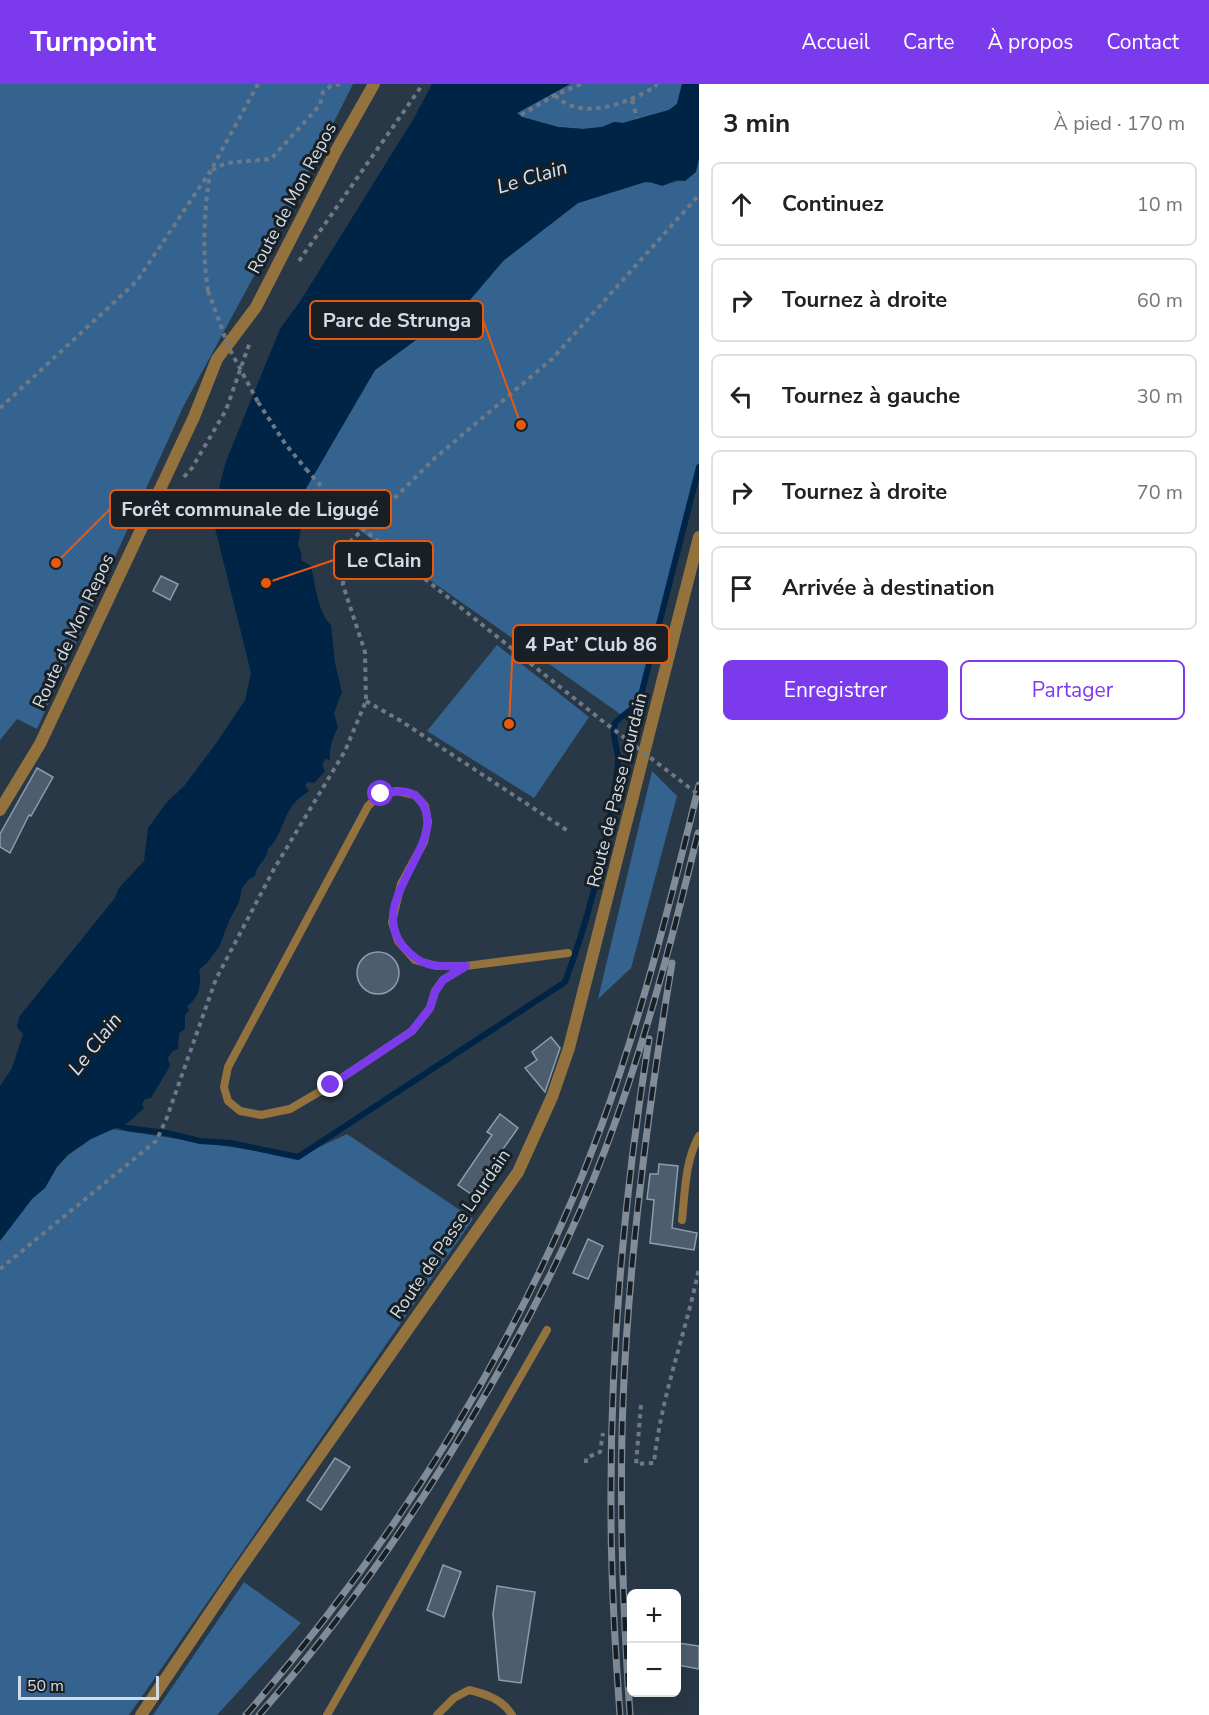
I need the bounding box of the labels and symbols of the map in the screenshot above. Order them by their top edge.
street label: Route de Mon Repos [242,118,342,278]
water label: Le Clain [493,153,571,201]
callout: Parc de Strunga [310,301,483,339]
text: Parc de Strunga [323,307,471,334]
callout: Forêt communale de Ligugé [110,490,391,528]
text: Forêt communale de Ligugé [121,496,379,523]
callout: Le Clain [334,541,433,579]
text: Le Clain [346,547,422,574]
street label: Route de Mon Repos [27,550,119,712]
callout: 4 Pat’ Club 86 [513,625,669,663]
text: 4 Pat’ Club 86 [525,631,657,658]
street label: Route de Passe Lourdain [581,690,653,890]
route start [367,780,393,806]
water label: Le Clain [62,1007,128,1081]
route end [317,1071,343,1097]
street label: Route de Passe Lourdain [384,1145,516,1323]
scale bar [18,1673,159,1700]

